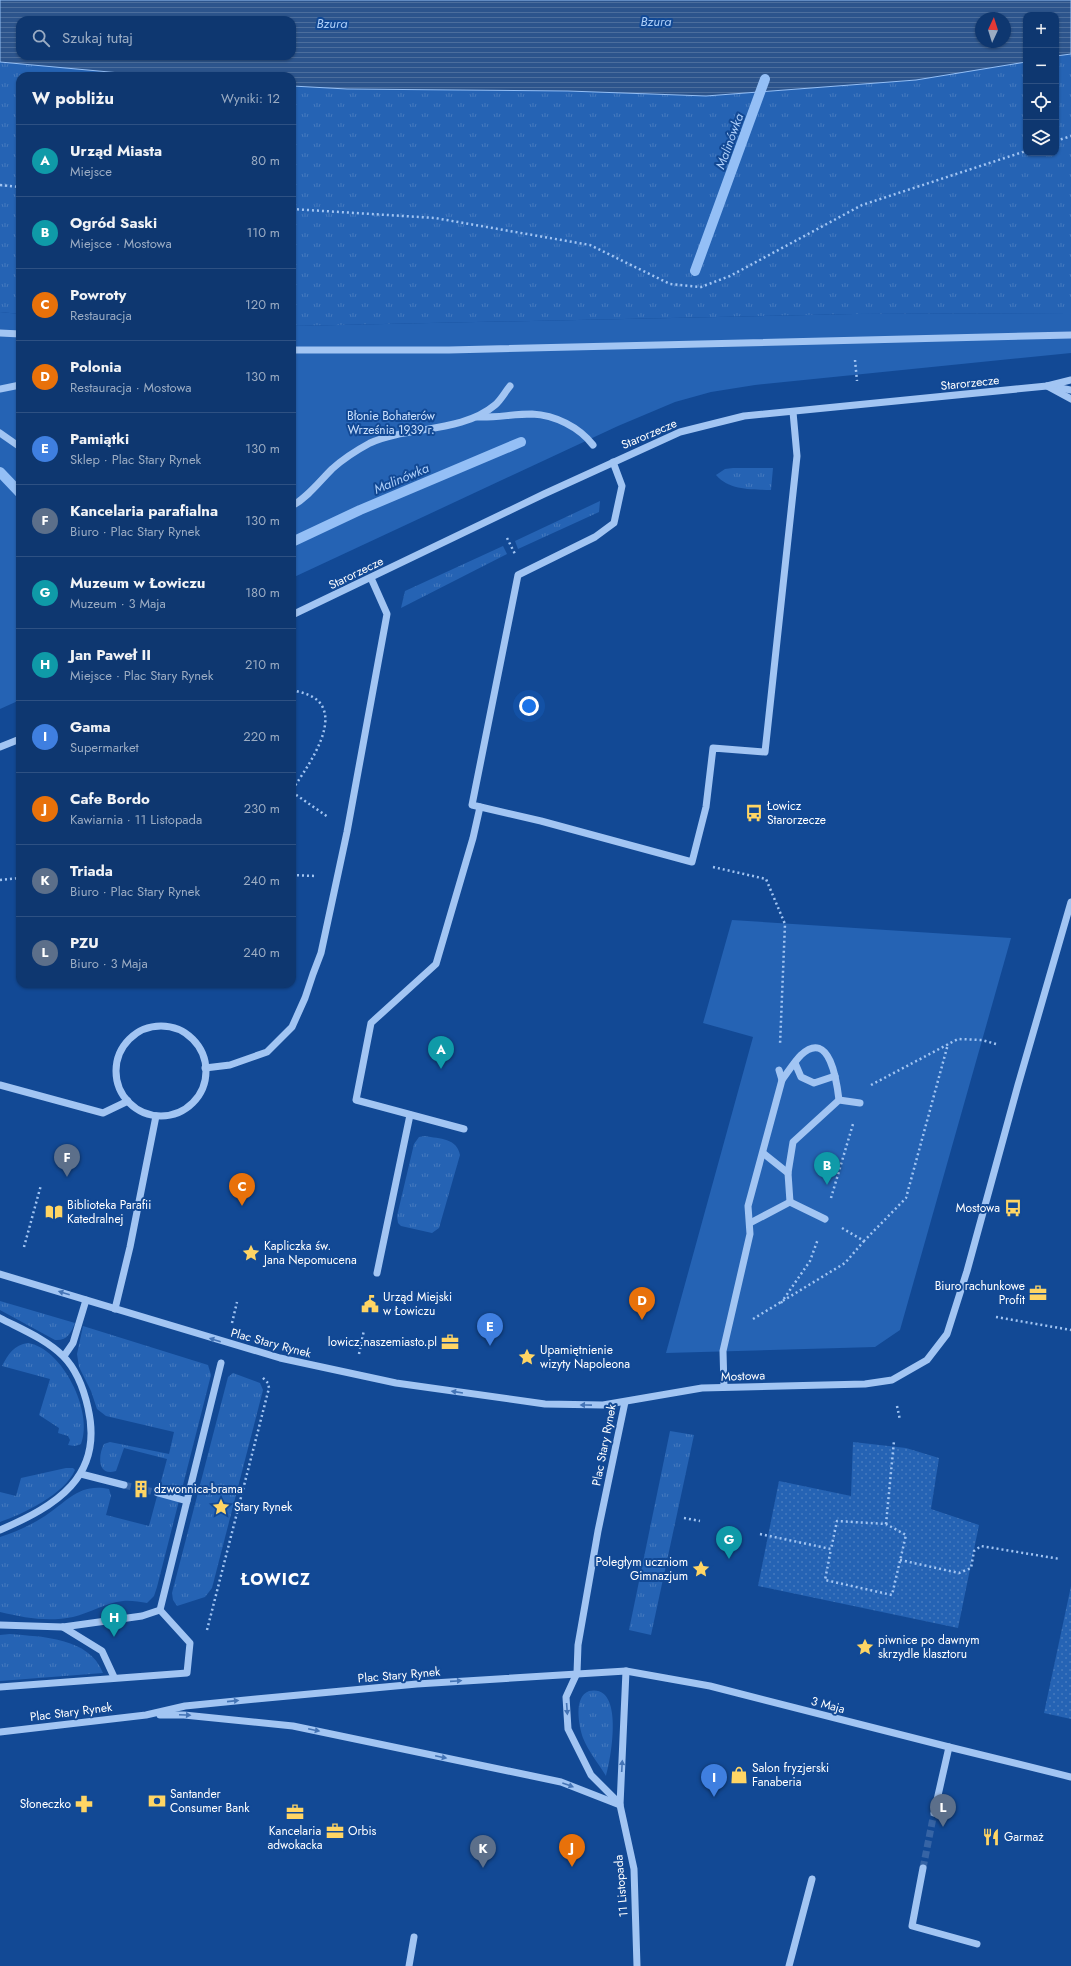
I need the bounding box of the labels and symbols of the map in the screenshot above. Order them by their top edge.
water label: Bzura [641,12,671,31]
north arrow [975,12,1011,48]
water label: Bzura [317,14,347,33]
water label: Malinówka [711,111,748,172]
street label: Starorzecze [940,371,1000,395]
park label: Błonie Bohaterów Września 1939 r. [347,407,436,439]
street label: Starorzecze [618,414,680,454]
water label: Malinówka [371,458,432,499]
street label: Starorzecze [326,552,386,594]
your location [519,696,539,716]
place label: Łowicz Starorzecze [766,797,826,829]
bus stop icon: Łowicz Starorzecze [744,803,764,823]
pin: A [428,1036,454,1069]
pin: F [54,1144,80,1177]
pin: B [814,1152,840,1185]
pin: C [229,1173,255,1206]
place label: Biblioteka Parafii Katedralnej [67,1196,151,1228]
bus stop icon: Mostowa [1003,1198,1023,1218]
place label: Mostowa [956,1199,1000,1217]
library icon: Biblioteka Parafii Katedralnej [44,1202,64,1222]
place label: Kapliczka św. Jana Nepomucena [262,1237,357,1269]
place icon: Kapliczka św. Jana Nepomucena [241,1243,261,1263]
place label: Biuro rachunkowe Profit [935,1277,1025,1309]
office icon: Biuro rachunkowe Profit [1028,1283,1048,1303]
pin: D [629,1287,655,1320]
place label: Urząd Miejski w Łowiczu [383,1288,452,1320]
one-way arrow [58,1290,70,1296]
public building icon: Urząd Miejski w Łowiczu [360,1294,380,1314]
pin: E [477,1313,503,1346]
street label: Plac Stary Rynek [229,1324,314,1363]
office icon: lowicz.naszemiasto.pl [440,1332,460,1352]
place label: lowicz.naszemiasto.pl [328,1333,437,1351]
one-way arrow [209,1336,221,1342]
place label: Upamiętnienie wizyty Napoleona [540,1341,630,1373]
place icon: Upamiętnienie wizyty Napoleona [517,1347,537,1367]
street label: Mostowa [721,1366,766,1386]
one-way arrow [451,1389,463,1395]
one-way arrow [579,1402,592,1408]
street label: Plac Stary Rynek [587,1402,621,1487]
building icon: dzwonnica-brama [131,1479,151,1499]
place label: dzwonnica-brama [154,1480,243,1498]
place icon: Stary Rynek [211,1497,231,1517]
place label: Stary Rynek [234,1498,293,1516]
pin: G [716,1526,742,1559]
place label: Poległym uczniom Gimnazjum [596,1553,688,1585]
place icon: Poległym uczniom Gimnazjum [691,1559,711,1579]
district label: ŁOWICZ [240,1568,311,1591]
pin: H [101,1604,127,1637]
place label: piwnice po dawnym skrzydle klasztoru [878,1631,980,1663]
place icon: piwnice po dawnym skrzydle klasztoru [855,1637,875,1657]
street label: Plac Stary Rynek [357,1662,442,1688]
one-way arrow [450,1678,462,1685]
street label: 3 Maja [809,1692,847,1718]
street label: Plac Stary Rynek [29,1698,114,1726]
one-way arrow [227,1698,239,1704]
one-way arrow [564,1703,571,1716]
one-way arrow [179,1712,191,1719]
one-way arrow [307,1728,320,1734]
one-way arrow [435,1754,447,1760]
one-way arrow [619,1759,625,1772]
place label: Salon fryzjerski Fanaberia [752,1759,829,1791]
pin: I [701,1764,727,1797]
shop icon: Salon fryzjerski Fanaberia [729,1765,749,1785]
one-way arrow [562,1782,574,1788]
place label: Santander Consumer Bank [170,1785,250,1817]
bank icon: Santander Consumer Bank [147,1791,167,1811]
pharmacy icon: Słoneczko [74,1794,94,1814]
pin: L [930,1794,956,1827]
place label: Słoneczko [20,1795,71,1813]
office icon: Kancelaria adwokacka [285,1802,305,1822]
office icon: Orbis [325,1821,345,1841]
place label: Kancelaria adwokacka [268,1822,323,1854]
place label: Orbis [348,1822,377,1840]
restaurant icon: Garmaż [981,1827,1001,1847]
place label: Garmaż [1004,1828,1044,1846]
pin: J [559,1834,585,1867]
pin: K [470,1835,496,1868]
street label: 11 Listopada [609,1854,633,1918]

